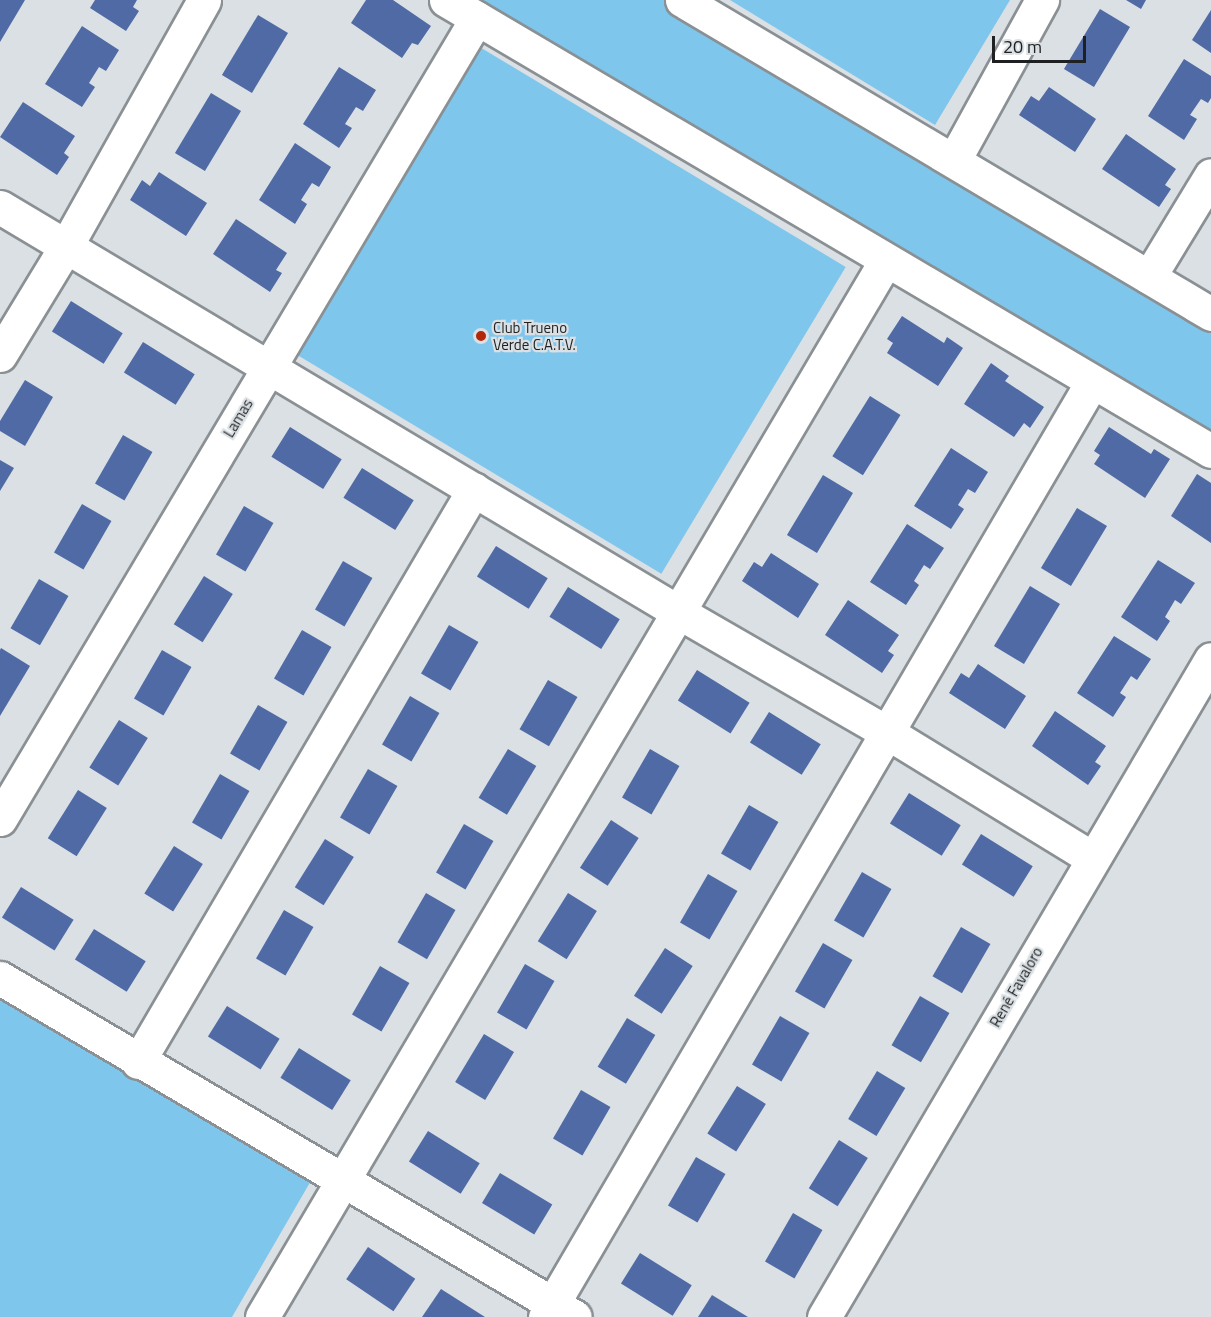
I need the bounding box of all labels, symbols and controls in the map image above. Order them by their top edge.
scale bar [995,24,1090,62]
text: 20 m [1003,33,1042,60]
place label: Club Trueno Verde C.A.T.V. [493,318,576,353]
marker: Club Trueno Verde C.A.T.V. [474,329,488,343]
street label: Lamas [220,395,256,441]
street label: René Favaloro [986,944,1046,1030]

